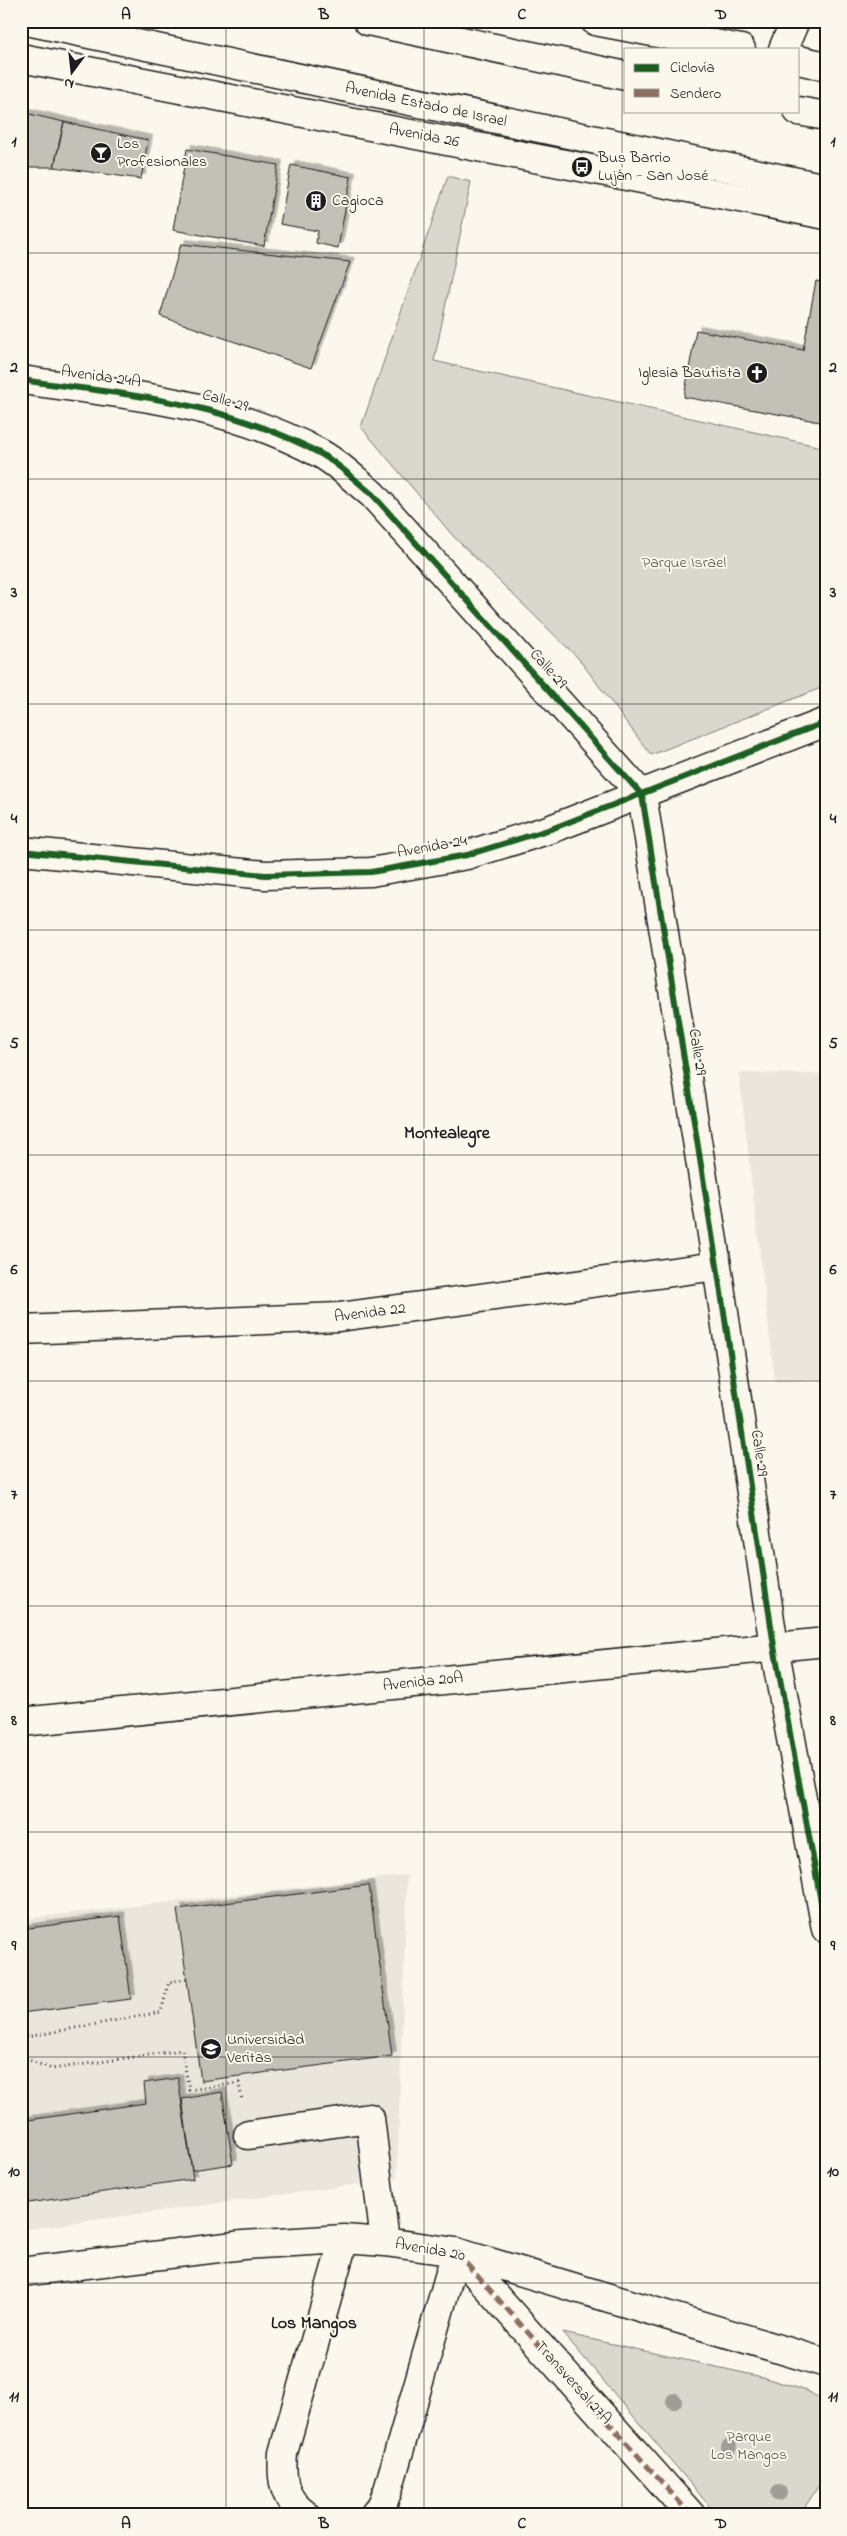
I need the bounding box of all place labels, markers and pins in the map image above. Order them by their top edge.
place label: Los Profesionales [117,132,207,174]
bar icon: Los Profesionales [89,141,113,165]
place label: Bus Barrio Luján - San José [597,146,709,188]
bus stop icon: Bus Barrio Luján - San José [570,155,594,179]
building icon: Cagioca [304,189,328,213]
place label: Cagioca [332,189,384,213]
place label: Iglesia Bautista [638,361,741,385]
church icon: Iglesia Bautista [745,361,769,385]
place label: Universidad Veritas [226,2028,304,2070]
school or university icon: Universidad Veritas [199,2037,223,2061]

